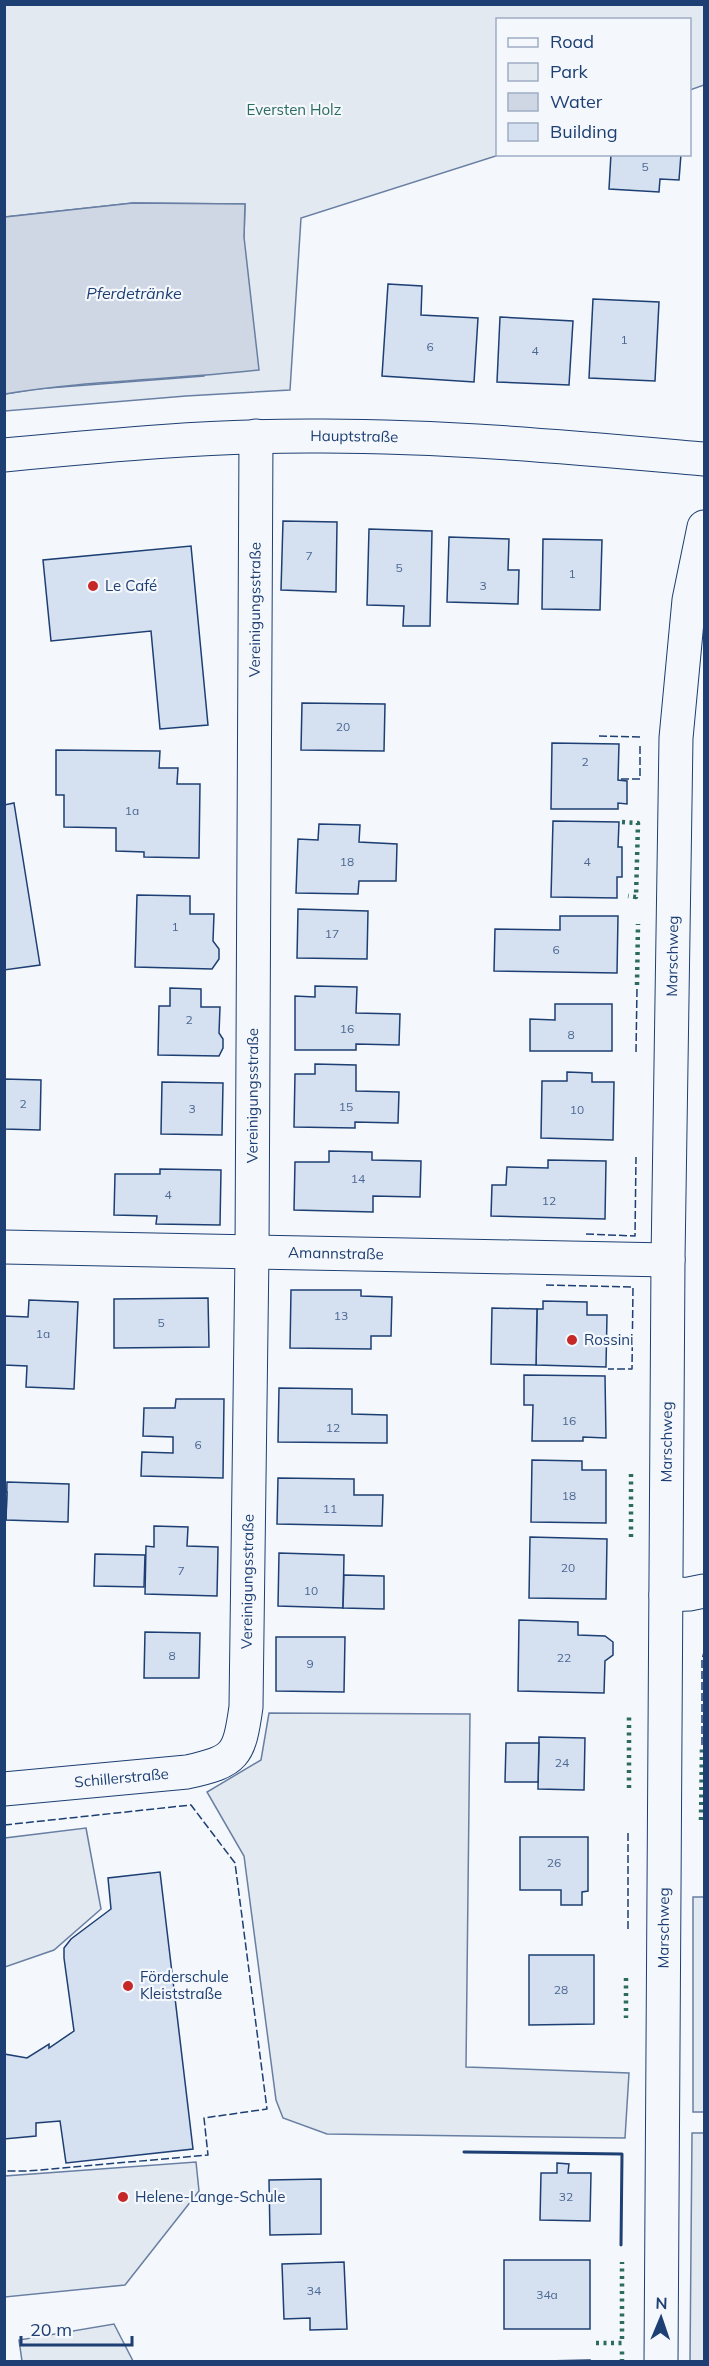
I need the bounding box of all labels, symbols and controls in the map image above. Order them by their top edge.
legend [496,18,691,156]
text: Road [550,30,594,53]
text: Park [550,60,589,83]
text: Water [550,90,603,113]
park label: Eversten Holz [247,100,342,119]
text: Building [550,120,618,143]
house number: 5 [641,159,649,174]
water label: Pferdetränke [86,283,182,303]
house number: 1 [620,332,628,347]
house number: 6 [426,339,434,354]
house number: 4 [531,343,539,358]
street label: Hauptstraße [310,426,399,446]
street label: Vereinigungsstraße [245,542,264,677]
house number: 7 [305,548,313,563]
house number: 5 [395,560,403,575]
house number: 1 [568,566,576,581]
place label: Le Café [105,576,157,595]
house number: 3 [479,578,487,593]
marker: Le Café [86,579,100,593]
house number: 20 [336,719,350,734]
house number: 2 [581,754,589,769]
house number: 1a [125,803,139,818]
house number: 18 [340,854,354,869]
house number: 4 [583,854,591,869]
street label: Marschweg [662,915,682,997]
house number: 1 [171,919,179,934]
house number: 17 [325,926,339,941]
house number: 6 [552,942,560,957]
house number: 2 [185,1012,193,1027]
house number: 16 [340,1021,354,1036]
house number: 8 [567,1027,575,1042]
street label: Vereinigungsstraße [242,1028,262,1163]
house number: 2 [19,1096,27,1111]
house number: 15 [339,1099,353,1114]
house number: 3 [188,1101,196,1116]
house number: 10 [570,1102,584,1117]
house number: 14 [351,1171,365,1186]
house number: 4 [164,1187,172,1202]
house number: 12 [542,1193,556,1208]
street label: Amannstraße [288,1243,384,1263]
house number: 13 [334,1308,348,1323]
house number: 5 [157,1315,165,1330]
house number: 1a [36,1326,50,1341]
place label: Rossini [584,1330,634,1349]
marker: Rossini [565,1333,579,1347]
street label: Marschweg [657,1401,676,1483]
house number: 16 [562,1413,576,1428]
house number: 12 [326,1420,340,1435]
house number: 6 [194,1437,202,1452]
house number: 18 [562,1488,576,1503]
house number: 11 [323,1501,337,1516]
street label: Vereinigungsstraße [237,1514,258,1649]
house number: 20 [561,1560,575,1575]
house number: 7 [177,1563,185,1578]
house number: 10 [304,1583,318,1598]
house number: 8 [168,1648,176,1663]
house number: 22 [557,1650,571,1665]
house number: 9 [306,1656,314,1671]
house number: 24 [555,1755,569,1770]
street label: Schillerstraße [73,1764,169,1791]
house number: 26 [547,1855,561,1870]
street label: Marschweg [653,1887,673,1969]
place label: Förderschule Kleiststraße [140,1967,229,2003]
marker: Förderschule Kleiststraße [121,1979,135,1993]
house number: 28 [554,1982,568,1997]
place label: Helene-Lange-Schule [135,2187,285,2206]
house number: 32 [559,2189,573,2204]
marker: Helene-Lange-Schule [116,2190,130,2204]
house number: 34 [307,2283,321,2298]
house number: 34a [536,2287,558,2302]
north arrow [631,2288,691,2348]
text: N [655,2293,668,2313]
scale bar [21,2309,132,2347]
text: 20 m [30,2318,72,2341]

